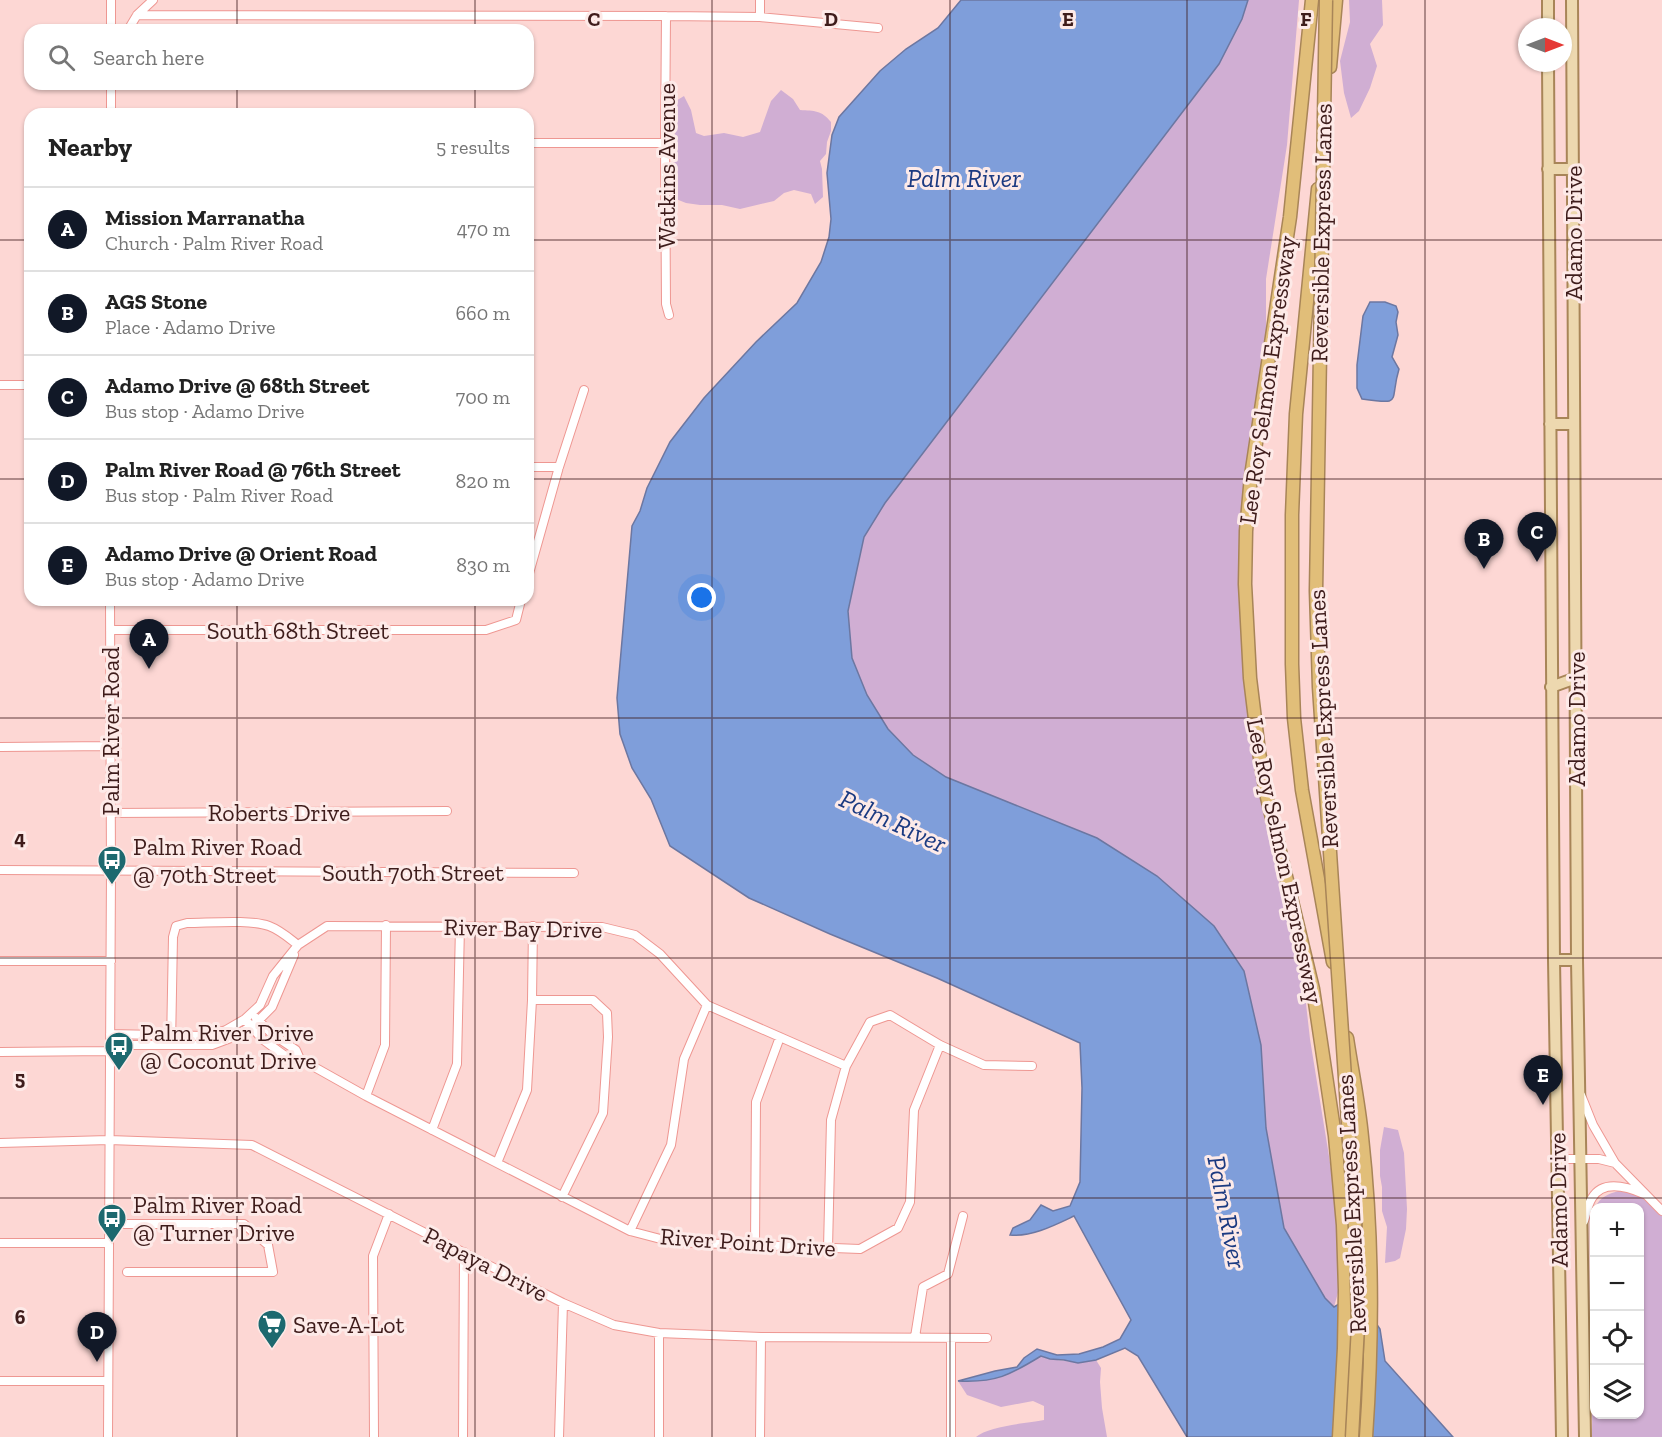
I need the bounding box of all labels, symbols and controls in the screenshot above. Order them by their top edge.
text: C [588,7,601,31]
text: D [824,7,838,31]
text: E [1062,7,1074,31]
text: F [1300,7,1312,31]
north arrow [1518,18,1572,72]
search box [24,24,534,90]
icon: search [45,41,78,74]
text: Search here [93,44,204,71]
street label: Watkins Avenue [652,83,681,249]
street label: Reversible Express Lanes [1304,103,1338,363]
text: Nearby [48,131,132,163]
text: 5 results [436,135,510,159]
water label: Palm River [907,162,1021,194]
street label: Adamo Drive [1559,166,1588,301]
text: Mission Marranatha [105,204,305,231]
text: A [61,217,74,241]
text: 470 m [457,217,510,241]
text: Church · Palm River Road [105,231,323,255]
street label: Lee Roy Selmon Expressway [1232,233,1302,526]
text: AGS Stone [105,288,207,315]
text: B [61,301,74,325]
text: 660 m [455,301,510,325]
text: Place · Adamo Drive [105,315,275,339]
text: Adamo Drive @ 68th Street [105,372,370,399]
text: C [61,385,74,409]
text: 700 m [456,385,510,409]
text: Bus stop · Adamo Drive [105,399,304,423]
text: Palm River Road @ 76th Street [105,456,400,483]
text: D [61,469,74,493]
text: 820 m [456,469,510,493]
text: Bus stop · Palm River Road [105,483,333,507]
pin: C [1518,512,1556,562]
pin: B [1464,520,1504,569]
text: Adamo Drive @ Orient Road [105,540,377,567]
text: E [62,553,73,577]
text: 830 m [456,553,510,577]
text: Bus stop · Adamo Drive [105,567,304,591]
your location [687,583,716,612]
street label: Reversible Express Lanes [1302,589,1344,849]
street label: South 68th Street [207,616,389,645]
pin: A [130,620,168,669]
street label: Palm River Road [96,647,125,815]
street label: Adamo Drive [1562,652,1591,787]
street label: Lee Roy Selmon Expressway [1241,716,1330,1007]
water label: Palm River [835,782,951,860]
street label: Roberts Drive [208,798,350,827]
text: 4 [14,826,26,850]
place label: Palm River Road @ 70th Street [133,832,302,889]
bus stop icon: Palm River Road @ 70th Street [96,844,128,886]
street label: South 70th Street [322,858,504,887]
street label: River Bay Drive [443,912,603,944]
place label: Palm River Drive @ Coconut Drive [140,1018,316,1075]
bus stop icon: Palm River Drive @ Coconut Drive [103,1030,135,1072]
pin: E [1524,1056,1562,1105]
text: 5 [15,1066,25,1090]
street label: Reversible Express Lanes [1330,1074,1372,1334]
street label: Adamo Drive [1542,1132,1574,1268]
water label: Palm River [1200,1153,1254,1271]
place label: Palm River Road @ Turner Drive [133,1190,302,1247]
bus stop icon: Palm River Road @ Turner Drive [96,1202,128,1244]
map controls [1590,1203,1644,1419]
button: + [1590,1203,1644,1257]
street label: Papaya Drive [419,1220,553,1308]
street label: River Point Drive [659,1221,837,1263]
button: − [1590,1257,1644,1311]
text: 6 [15,1305,26,1329]
supermarket icon: Save-A-Lot [256,1308,288,1350]
place label: Save-A-Lot [293,1310,405,1339]
button: locate [1590,1311,1644,1365]
pin: D [78,1312,116,1362]
button: layers [1590,1365,1644,1419]

